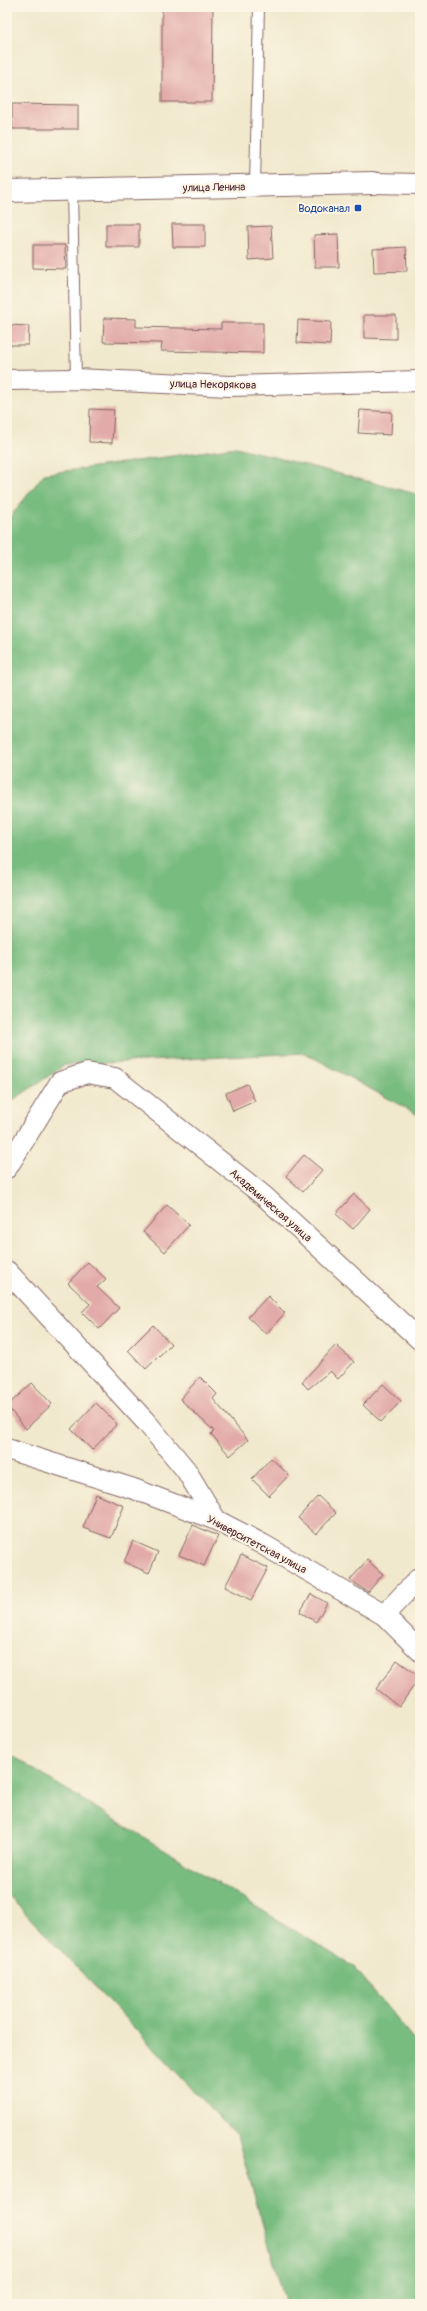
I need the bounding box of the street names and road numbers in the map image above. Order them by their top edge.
street label: улица Ленина [182,180,246,195]
street label: улица Некорякова [169,377,256,392]
street label: Академическая улица [227,1166,314,1245]
street label: Университетская улица [205,1513,309,1576]

